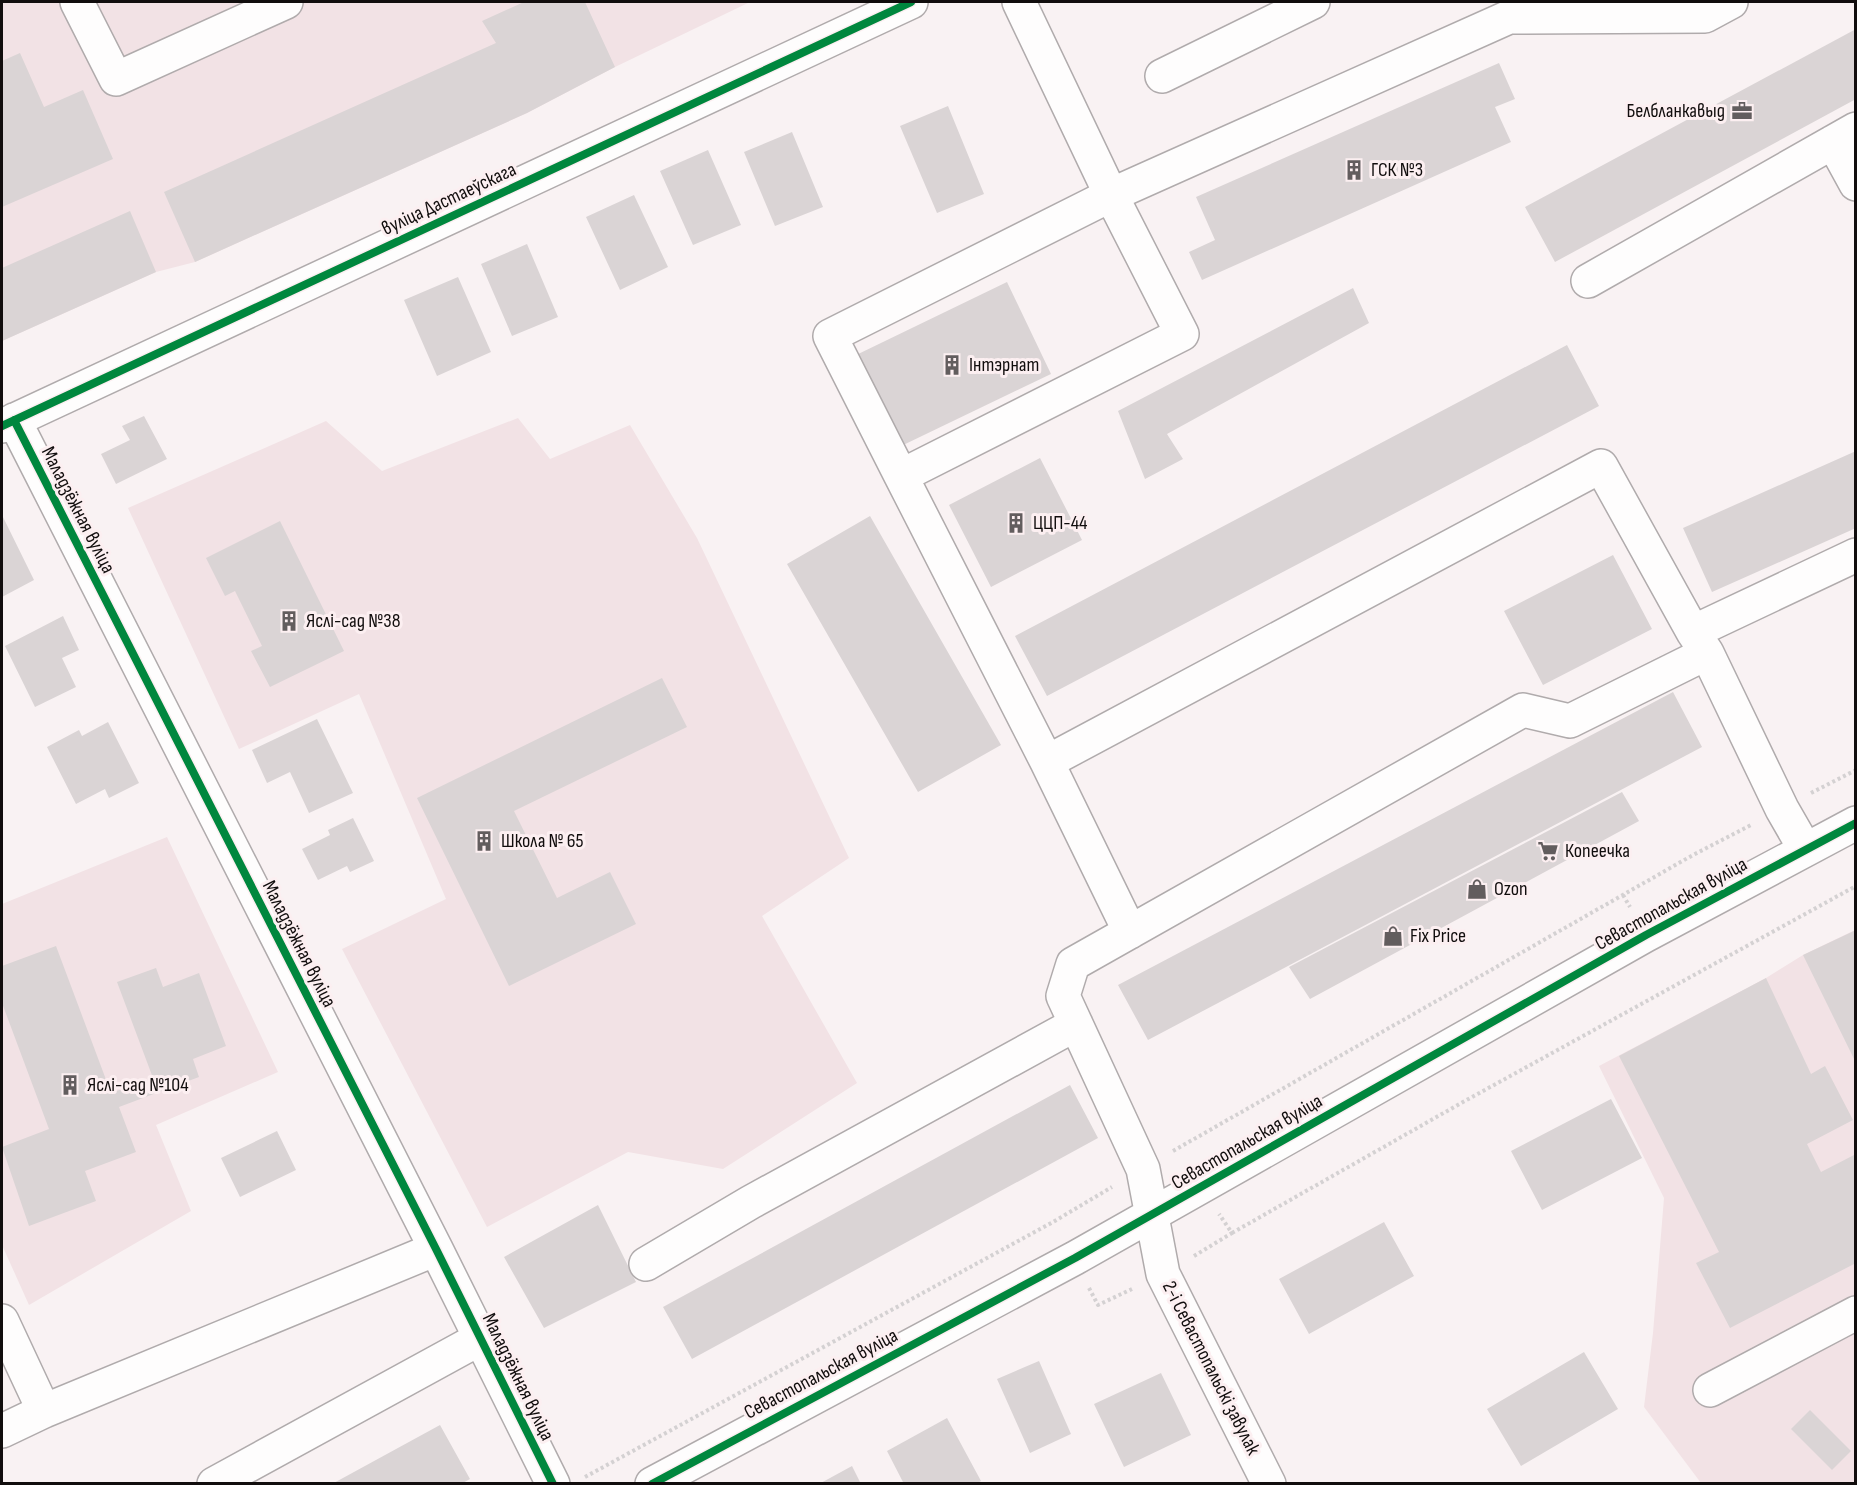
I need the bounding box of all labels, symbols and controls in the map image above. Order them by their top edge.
place label: Белбланкавыд [1626,99,1725,123]
office icon: Белбланкавыд [1730,99,1754,123]
street label: вуліца Дастаеўскага [378,157,520,241]
building icon: ГСК №3 [1342,158,1366,182]
place label: ГСК №3 [1371,158,1423,182]
building icon: Інтэрнат [940,353,964,377]
place label: Інтэрнат [969,353,1039,377]
street label: Маладзёжная вуліца [36,443,120,577]
building icon: ЦЦП-44 [1004,511,1028,535]
place label: ЦЦП-44 [1033,511,1087,535]
building icon: Яслі-сад №38 [277,609,301,633]
place label: Яслі-сад №38 [306,609,400,633]
building icon: Школа № 65 [472,829,496,853]
place label: Школа № 65 [501,829,584,853]
supermarket icon: Копеечка [1536,839,1560,863]
place label: Копеечка [1565,839,1630,863]
street label: Севастопальская вуліца [1591,852,1751,956]
street label: Маладзёжная вуліца [257,877,341,1011]
shop icon: Ozon [1465,877,1489,901]
place label: Ozon [1494,877,1528,901]
shop icon: Fix Price [1381,924,1405,948]
place label: Fix Price [1410,924,1466,948]
building icon: Яслі-сад №104 [58,1073,82,1097]
place label: Яслі-сад №104 [87,1073,189,1097]
street label: Севастопальская вуліца [1167,1089,1327,1195]
street label: 2-і Севастопальскі завулак [1157,1277,1265,1459]
street label: Маладзёжная вуліца [477,1309,559,1445]
street label: Севастопальская вуліца [740,1323,902,1425]

